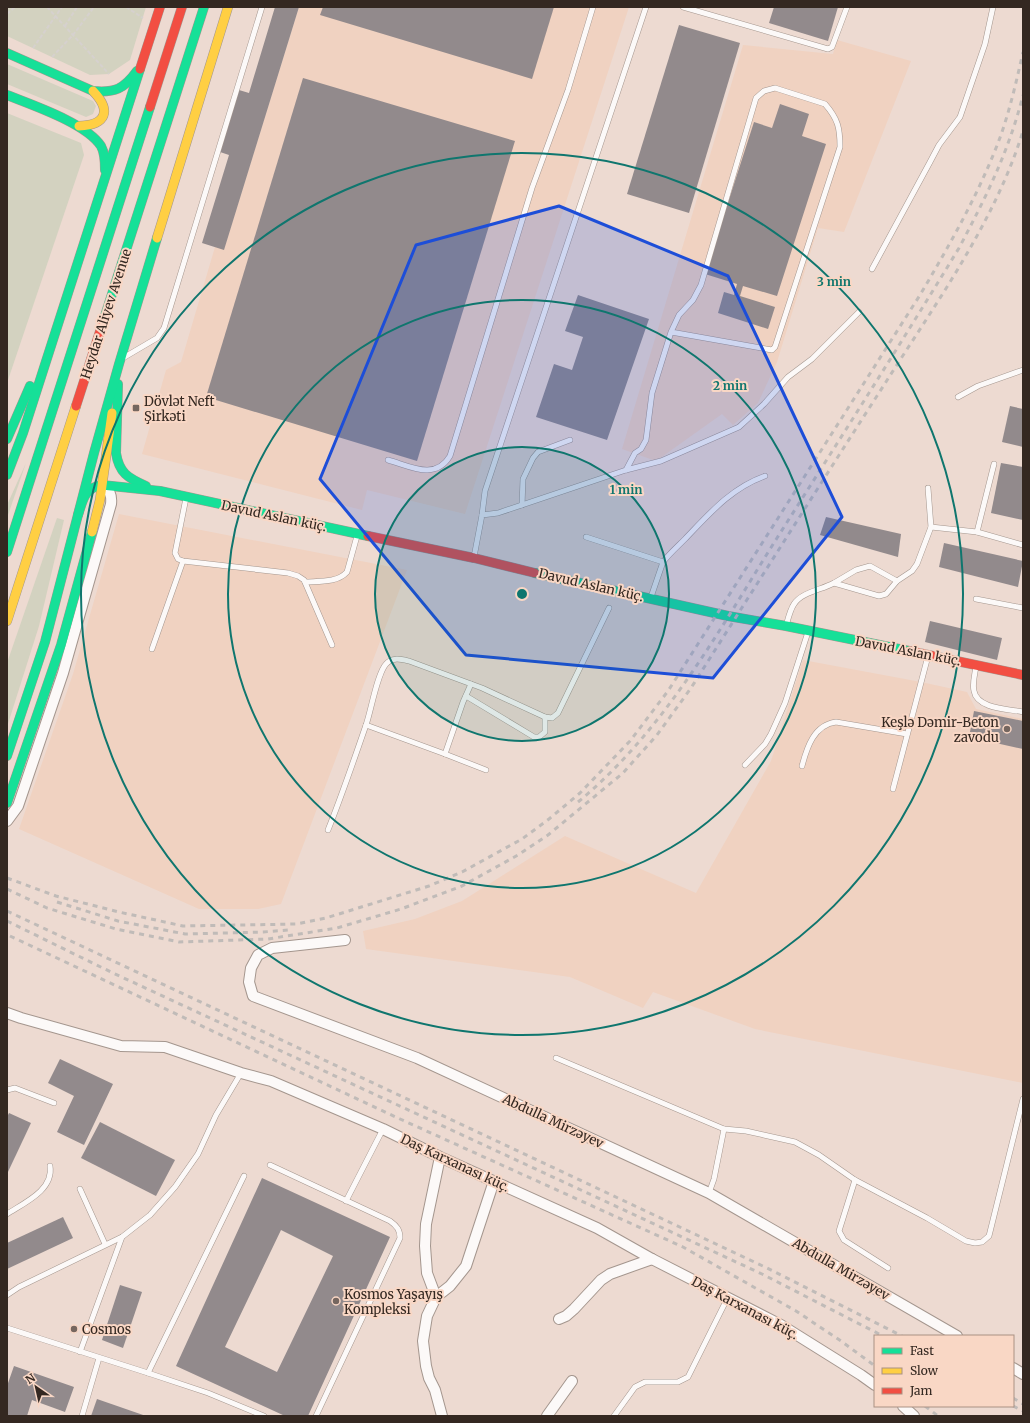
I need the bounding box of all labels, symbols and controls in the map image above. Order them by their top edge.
street label: Heydar Aliyev Avenue [77,246,135,381]
text: 3 min [817,274,851,289]
text: 2 min [713,378,747,393]
place label: Dövlət Neft Şirkəti [144,393,215,425]
marker: Dövlət Neft Şirkəti [131,403,141,413]
text: 1 min [610,482,642,497]
street label: Davud Aslan küç. [220,497,328,535]
street label: Davud Aslan küç. [537,565,645,605]
centre of rings [515,587,529,601]
street label: Davud Aslan küç. [854,632,962,670]
place label: Keşlə Dəmir-Beton zavodu [881,714,999,746]
marker: Keşlə Dəmir-Beton zavodu [1002,724,1012,734]
street label: Abdulla Mirzəyev [499,1090,607,1152]
street label: Daş Karxanası küç. [398,1130,512,1196]
street label: Abdulla Mirzəyev [788,1234,893,1304]
street label: Daş Karxanası küç. [689,1273,801,1343]
place label: Kosmos Yaşayış Kompleksi [344,1286,443,1318]
marker: Kosmos Yaşayış Kompleksi [331,1296,341,1306]
place label: Cosmos [82,1321,131,1338]
marker: Cosmos [69,1324,79,1334]
legend [874,1335,1014,1407]
text: Fast [910,1343,934,1358]
text: Slow [910,1363,939,1378]
north arrow [16,1367,56,1407]
text: N [23,1370,38,1387]
text: Jam [909,1383,933,1398]

